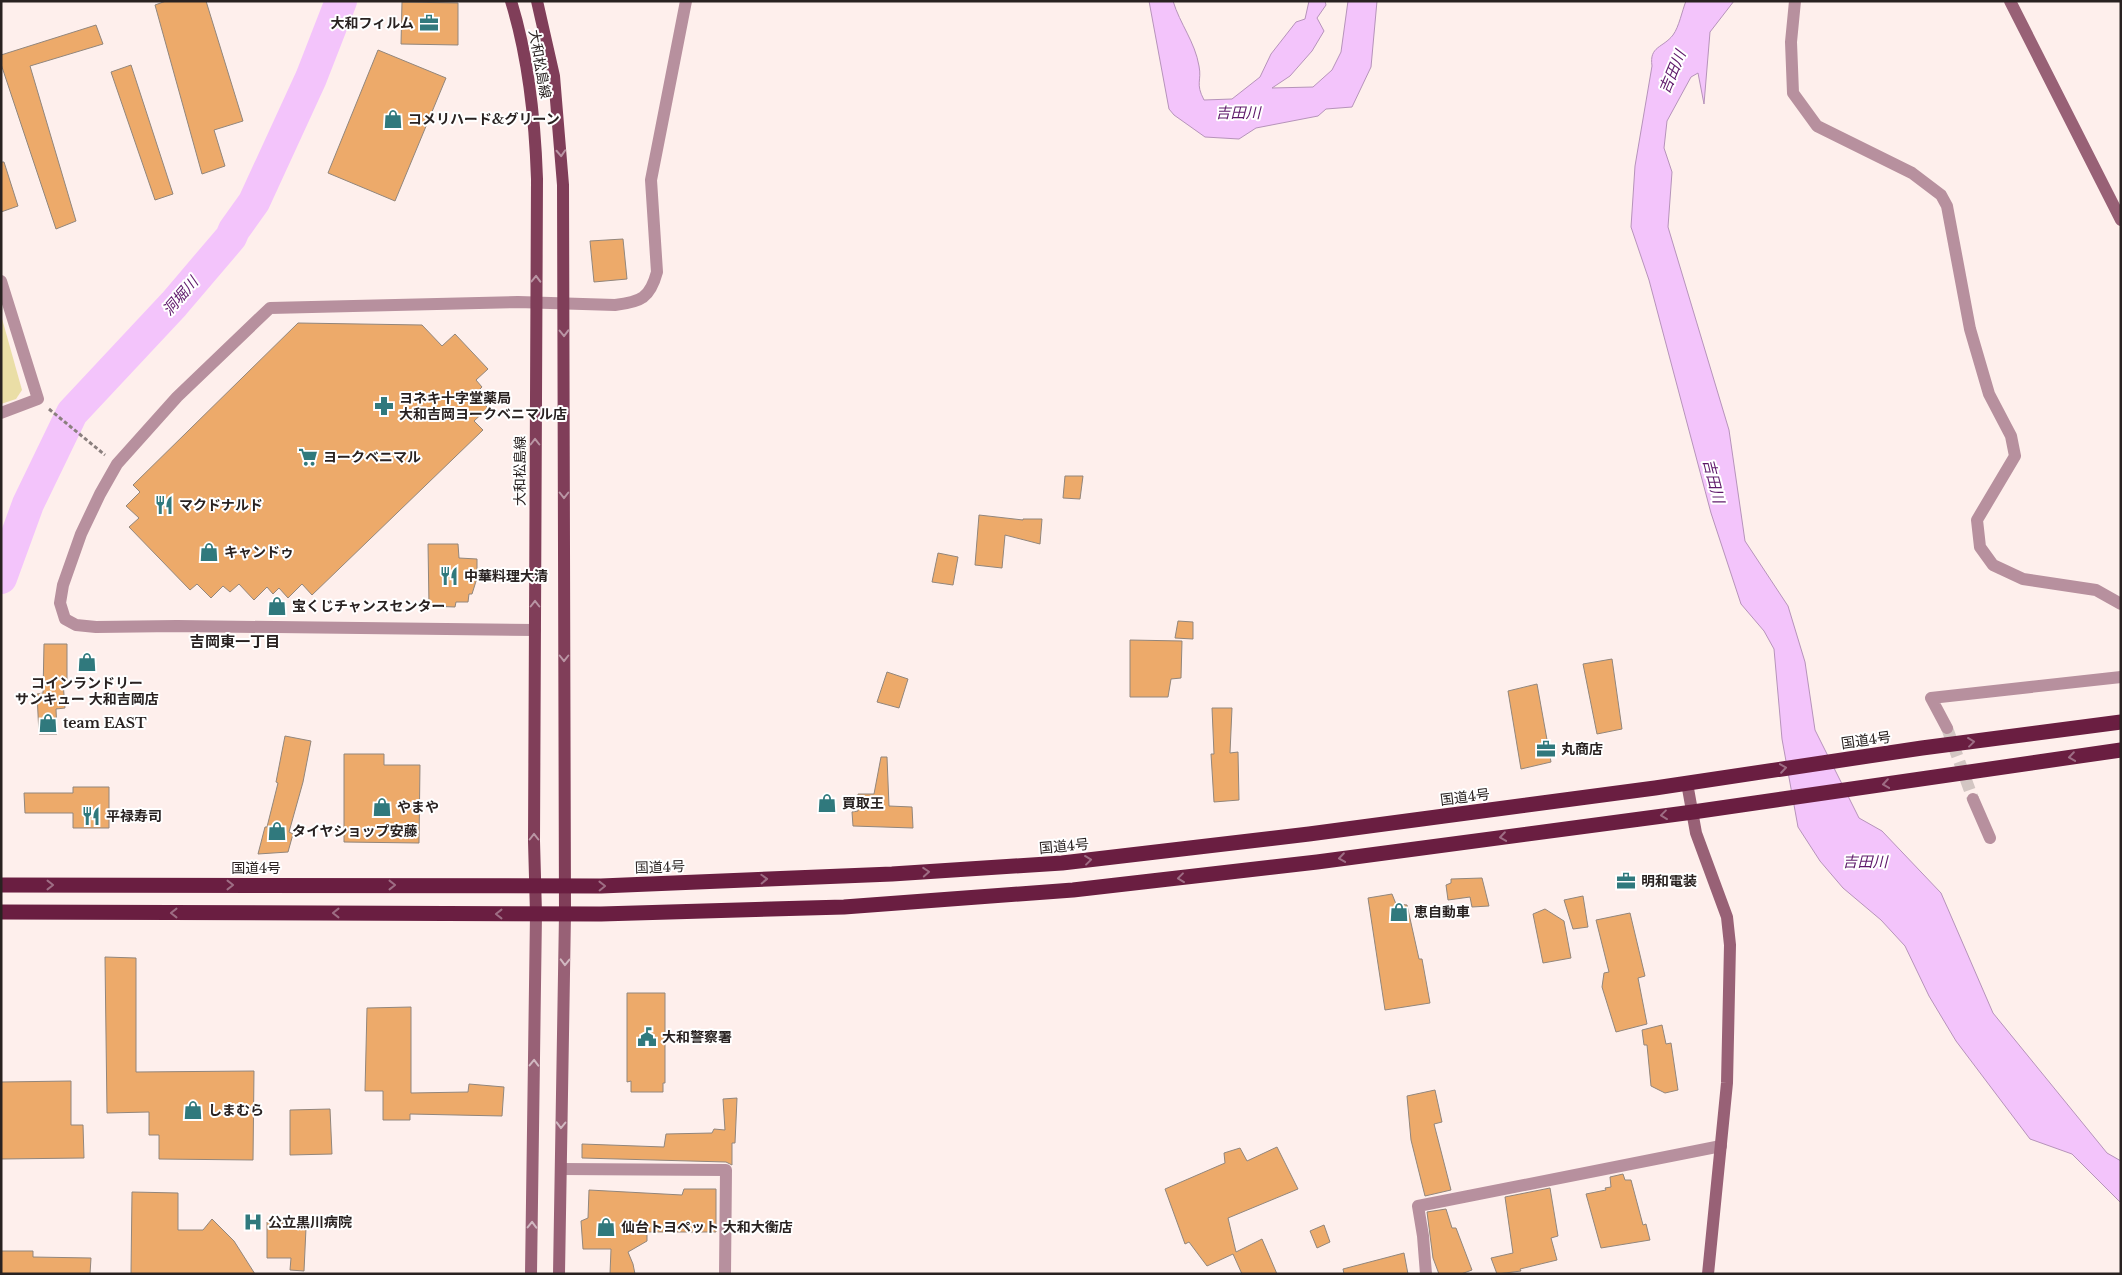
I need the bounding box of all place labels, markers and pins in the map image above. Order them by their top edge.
office icon: 大和フィルム [418,12,440,34]
place label: 大和フィルム [331,14,414,32]
shop icon: コメリハード&グリーン [382,108,404,130]
place label: コメリハード&グリーン [408,110,560,128]
place label: ヨネキ十字堂薬局 大和吉岡ヨークベニマル店 [399,389,567,423]
pharmacy icon: ヨネキ十字堂薬局 大和吉岡ヨークベニマル店 [373,395,395,417]
supermarket icon: ヨークベニマル [297,446,319,468]
place label: ヨークベニマル [323,448,421,466]
restaurant icon: マクドナルド [153,494,175,516]
place label: マクドナルド [179,496,263,514]
shop icon: キャンドゥ [198,541,220,563]
place label: キャンドゥ [224,543,294,561]
restaurant icon: 中華料理大清 [438,565,460,587]
place label: 中華料理大清 [464,567,548,585]
shop icon: 宝くじチャンスセンター [266,595,288,617]
place label: 宝くじチャンスセンター [292,597,446,615]
shop icon: コインランドリー サンキュー 大和吉岡店 [76,651,98,673]
place label: コインランドリー サンキュー 大和吉岡店 [15,674,159,708]
shop icon: team EAST [37,712,59,734]
place label: team EAST [63,714,147,732]
office icon: 丸商店 [1535,738,1557,760]
place label: 丸商店 [1561,740,1603,758]
shop icon: 買取王 [816,792,838,814]
place label: 買取王 [842,794,884,812]
shop icon: やまや [371,796,393,818]
place label: やまや [397,798,439,816]
restaurant icon: 平禄寿司 [80,805,102,827]
place label: 平禄寿司 [106,807,162,825]
shop icon: タイヤショップ安藤 [266,820,288,842]
place label: タイヤショップ安藤 [292,822,418,840]
office icon: 明和電装 [1615,870,1637,892]
place label: 明和電装 [1641,872,1697,890]
shop icon: 恵自動車 [1388,901,1410,923]
place label: 恵自動車 [1414,903,1470,921]
public building icon: 大和警察署 [636,1026,658,1048]
place label: 大和警察署 [662,1028,732,1046]
shop icon: しまむら [182,1099,204,1121]
place label: しまむら [208,1101,264,1119]
hospital icon: 公立黒川病院 [242,1211,264,1233]
place label: 公立黒川病院 [268,1213,352,1231]
shop icon: 仙台トヨペット 大和大衡店 [595,1216,617,1238]
place label: 仙台トヨペット 大和大衡店 [621,1218,793,1236]

